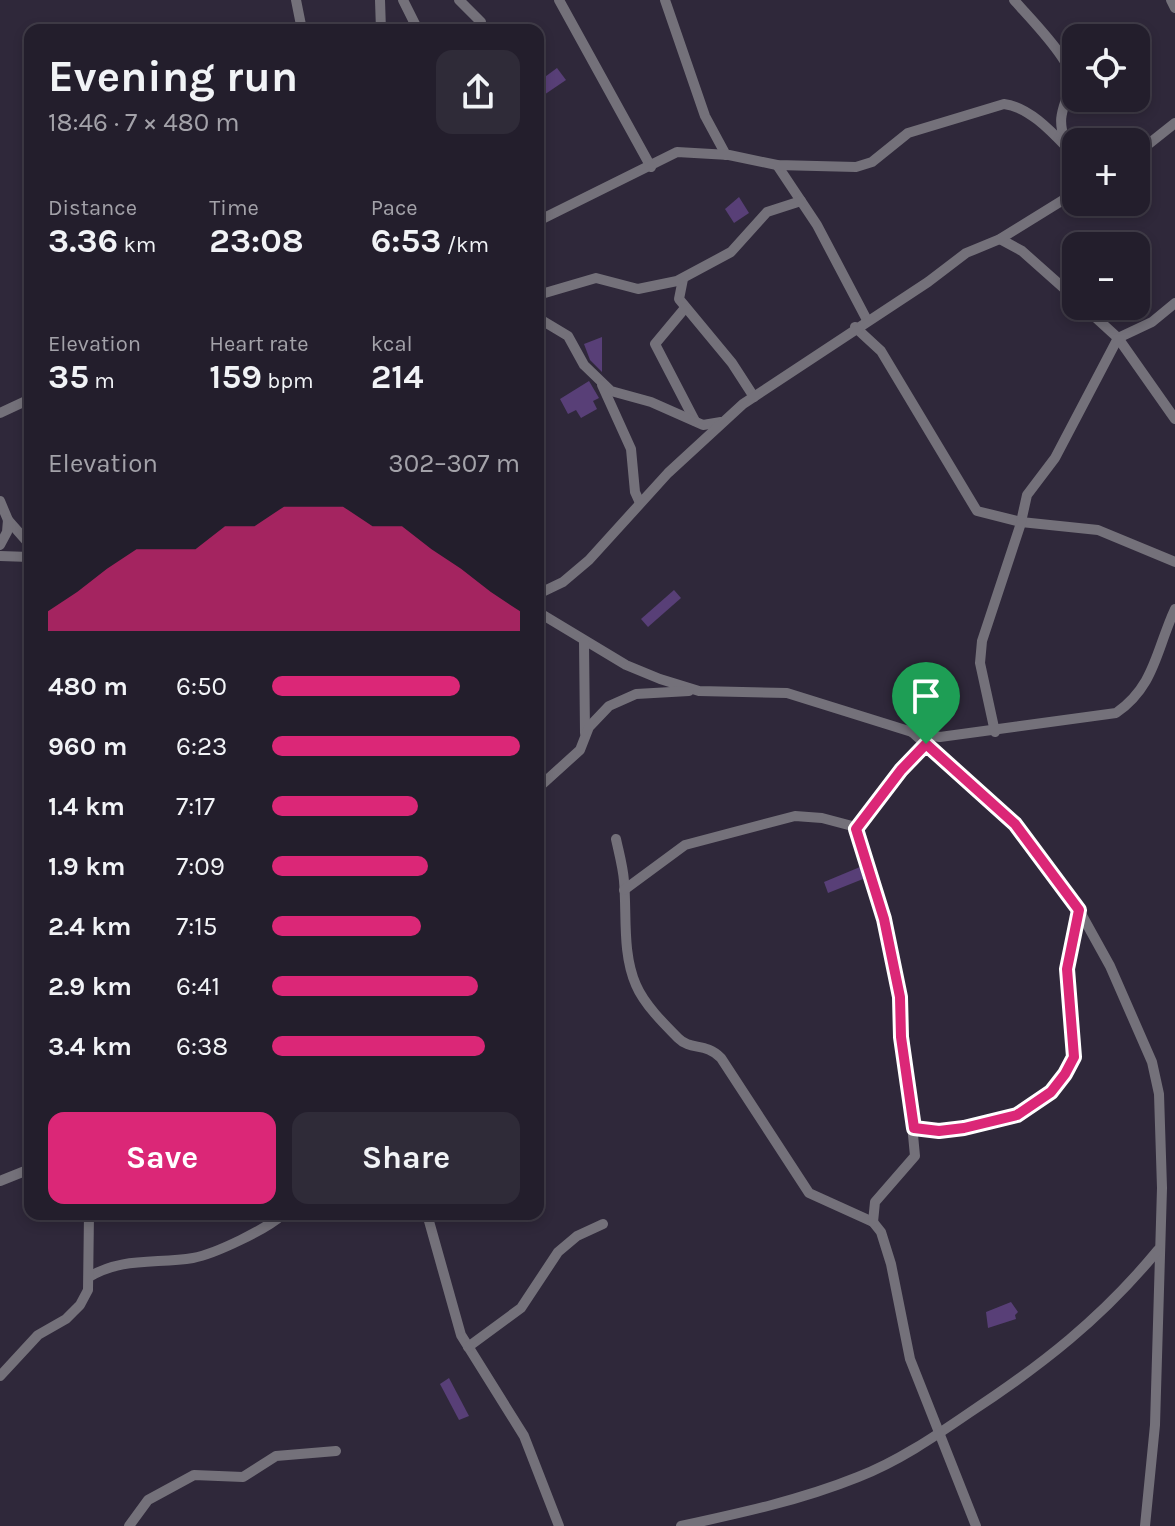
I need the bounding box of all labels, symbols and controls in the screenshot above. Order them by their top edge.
map controls [1062,24,1150,320]
button: locate [1062,24,1150,112]
button: share [436,50,520,134]
text: Evening run [48,51,298,102]
text: 18:46 · 7 × 480 m [48,107,240,138]
button: + [1062,128,1150,216]
text: Distance [48,195,137,221]
text: Time [209,195,259,221]
text: Pace [371,195,418,221]
text: 3.36 [48,221,118,261]
text: 23:08 [209,221,304,261]
text: 6:53 [371,221,441,261]
text: km [118,232,156,258]
text: /km [441,232,489,258]
button: − [1062,232,1150,320]
text: Elevation [48,331,141,357]
text: Heart rate [209,331,309,357]
text: kcal [371,331,413,357]
text: 35 [48,357,89,397]
text: 159 [209,357,262,397]
text: 214 [371,357,424,397]
text: m [89,368,115,394]
text: bpm [262,368,314,394]
text: Elevation [48,448,158,479]
text: 302–307 m [388,448,520,479]
pin [892,662,960,744]
text: 480 m [48,671,128,702]
text: 6:50 [176,671,227,702]
icon: arrive [904,674,948,718]
text: 960 m [48,731,127,762]
text: 6:23 [176,731,227,762]
text: 1.4 km [48,791,125,822]
text: 7:17 [176,791,215,822]
text: 1.9 km [48,851,125,882]
text: 7:09 [176,851,225,882]
text: 2.4 km [48,911,131,942]
text: 7:15 [176,911,217,942]
text: 2.9 km [48,971,132,1002]
text: 6:41 [176,971,220,1002]
text: 3.4 km [48,1031,132,1062]
text: 6:38 [176,1031,228,1062]
button: Save [48,1112,276,1204]
button: Share [292,1112,520,1204]

